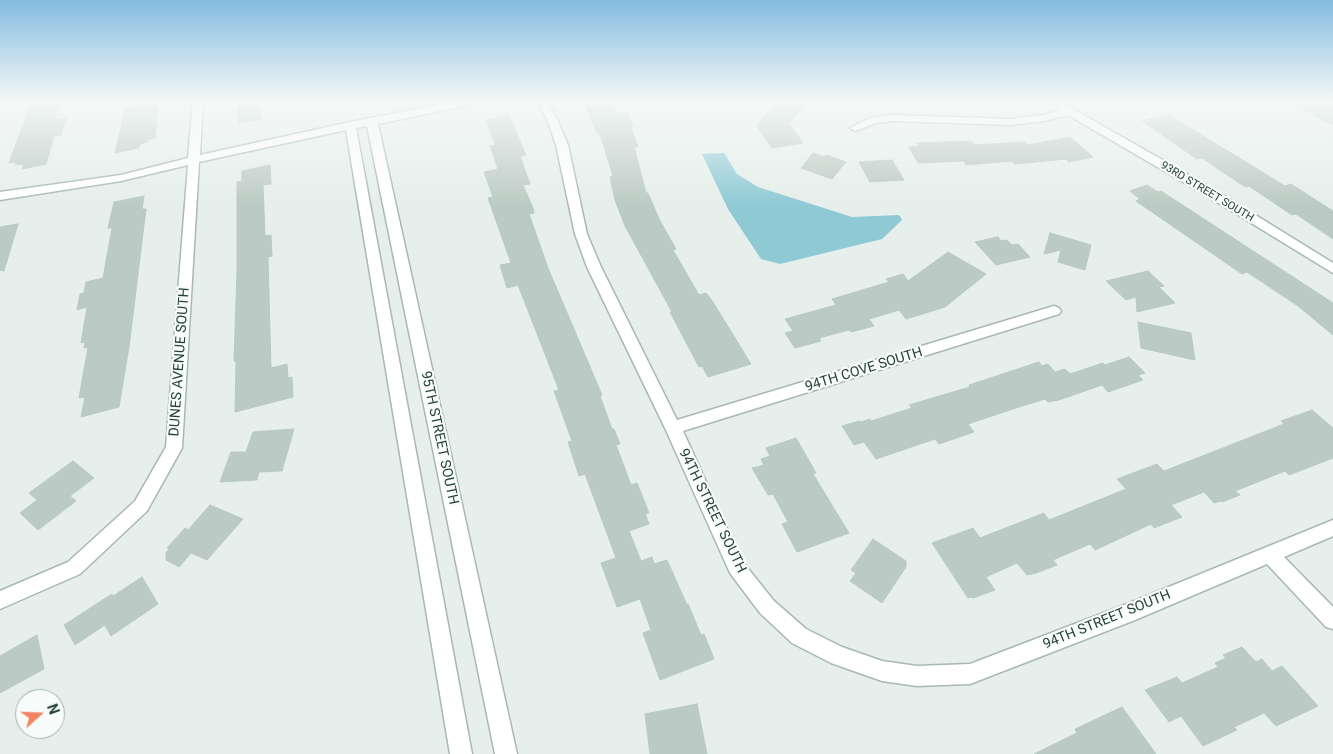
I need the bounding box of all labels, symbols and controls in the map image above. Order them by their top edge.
street label: 93RD STREET SOUTH [1158,159,1256,225]
street label: DUNES AVENUE SOUTH [166,287,194,437]
street label: 94TH COVE SOUTH [803,344,925,396]
street label: 95TH STREET SOUTH [417,370,461,506]
street label: 94TH STREET SOUTH [675,446,749,576]
street label: 94TH STREET SOUTH [1041,587,1173,653]
north arrow [15,689,65,739]
text: N [44,702,62,717]

